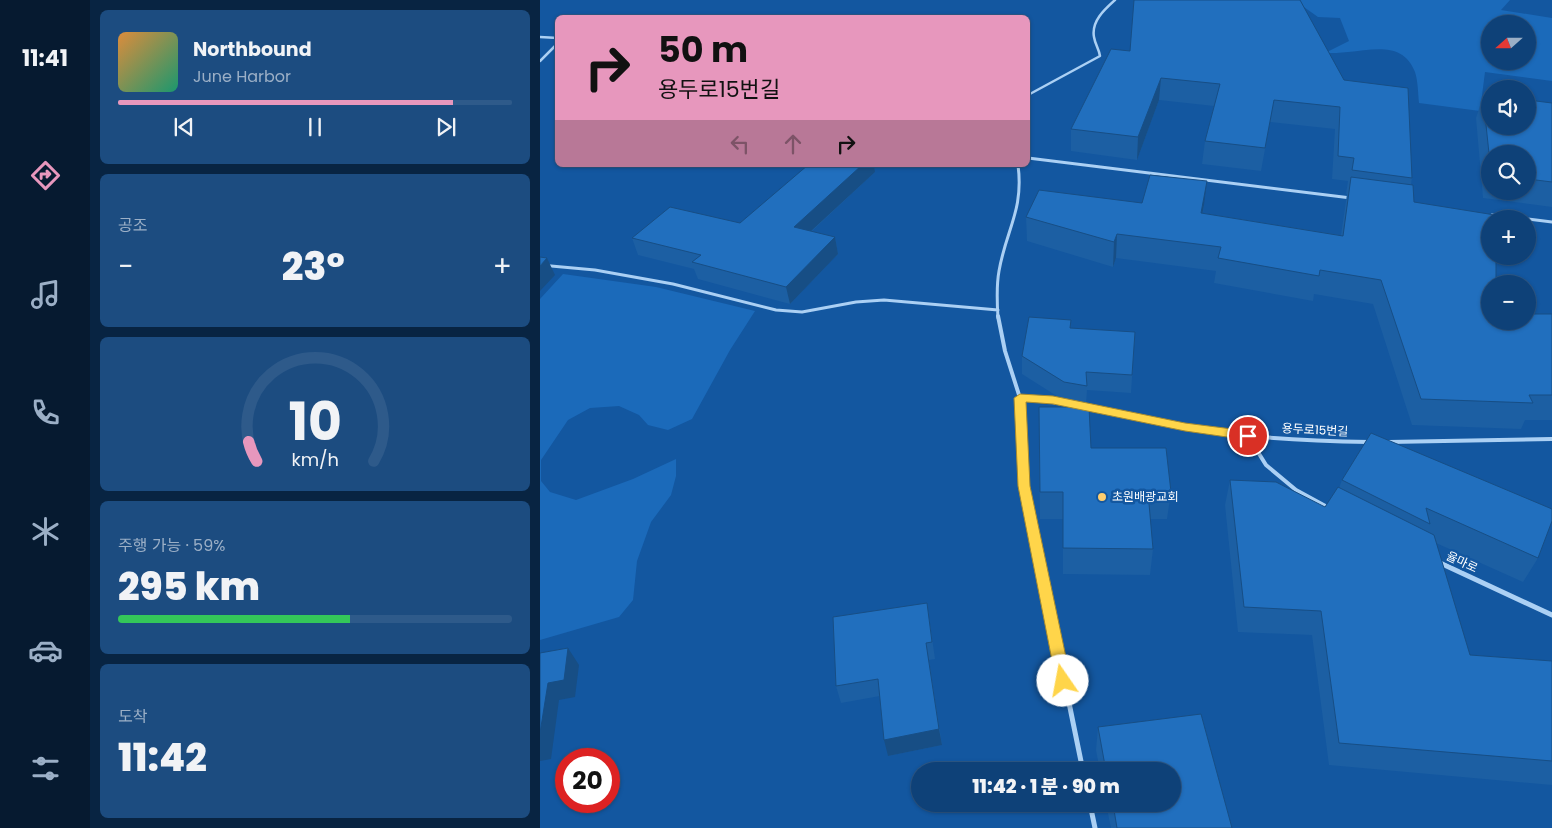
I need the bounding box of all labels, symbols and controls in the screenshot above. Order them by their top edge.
north arrow [1481,15,1536,70]
map controls [1481,15,1536,330]
text: 50 m [658,25,748,74]
icon: right [575,35,640,100]
text: Northbound [193,36,312,63]
text: 11:41 [22,43,68,74]
text: June Harbor [193,65,291,88]
text: 용두로15번길 [658,74,780,105]
button: sound [1481,80,1536,135]
icon: previous [170,113,198,141]
icon: pause [301,113,329,141]
icon: next [432,113,460,141]
icon: left [726,130,754,158]
icon: ahead [779,130,807,158]
icon: right [832,130,860,158]
button: search [1481,145,1536,200]
icon: directions [28,158,63,193]
button: + [1481,210,1536,265]
text: 공조 [118,214,147,237]
text: 23° [282,240,345,293]
text: − [118,247,133,286]
text: + [493,247,512,286]
button: − [1481,275,1536,330]
icon: music [28,277,63,312]
text: 10 [288,385,342,458]
icon: phone [28,395,63,430]
pin [1227,415,1269,457]
street label: 용두로15번길 [1281,419,1349,440]
icon: arrive [1234,422,1262,450]
text: km/h [291,447,339,472]
place label: 초원배광교회 [1112,488,1178,505]
marker: 초원배광교회 [1096,491,1108,503]
icon: climate [28,514,63,549]
text: 주행 가능 · 59% [118,534,225,557]
street label: 율마로 [1444,547,1481,576]
text: 295 km [118,560,260,613]
icon: car [28,633,63,668]
position arrow [1036,654,1088,706]
text: 도착 [118,705,147,728]
text: 11:42 [118,731,207,784]
speed limit sign: 20 [555,748,620,813]
icon: filters [28,751,63,786]
text: 11:42 · 1 분 · 90 m [972,773,1120,800]

